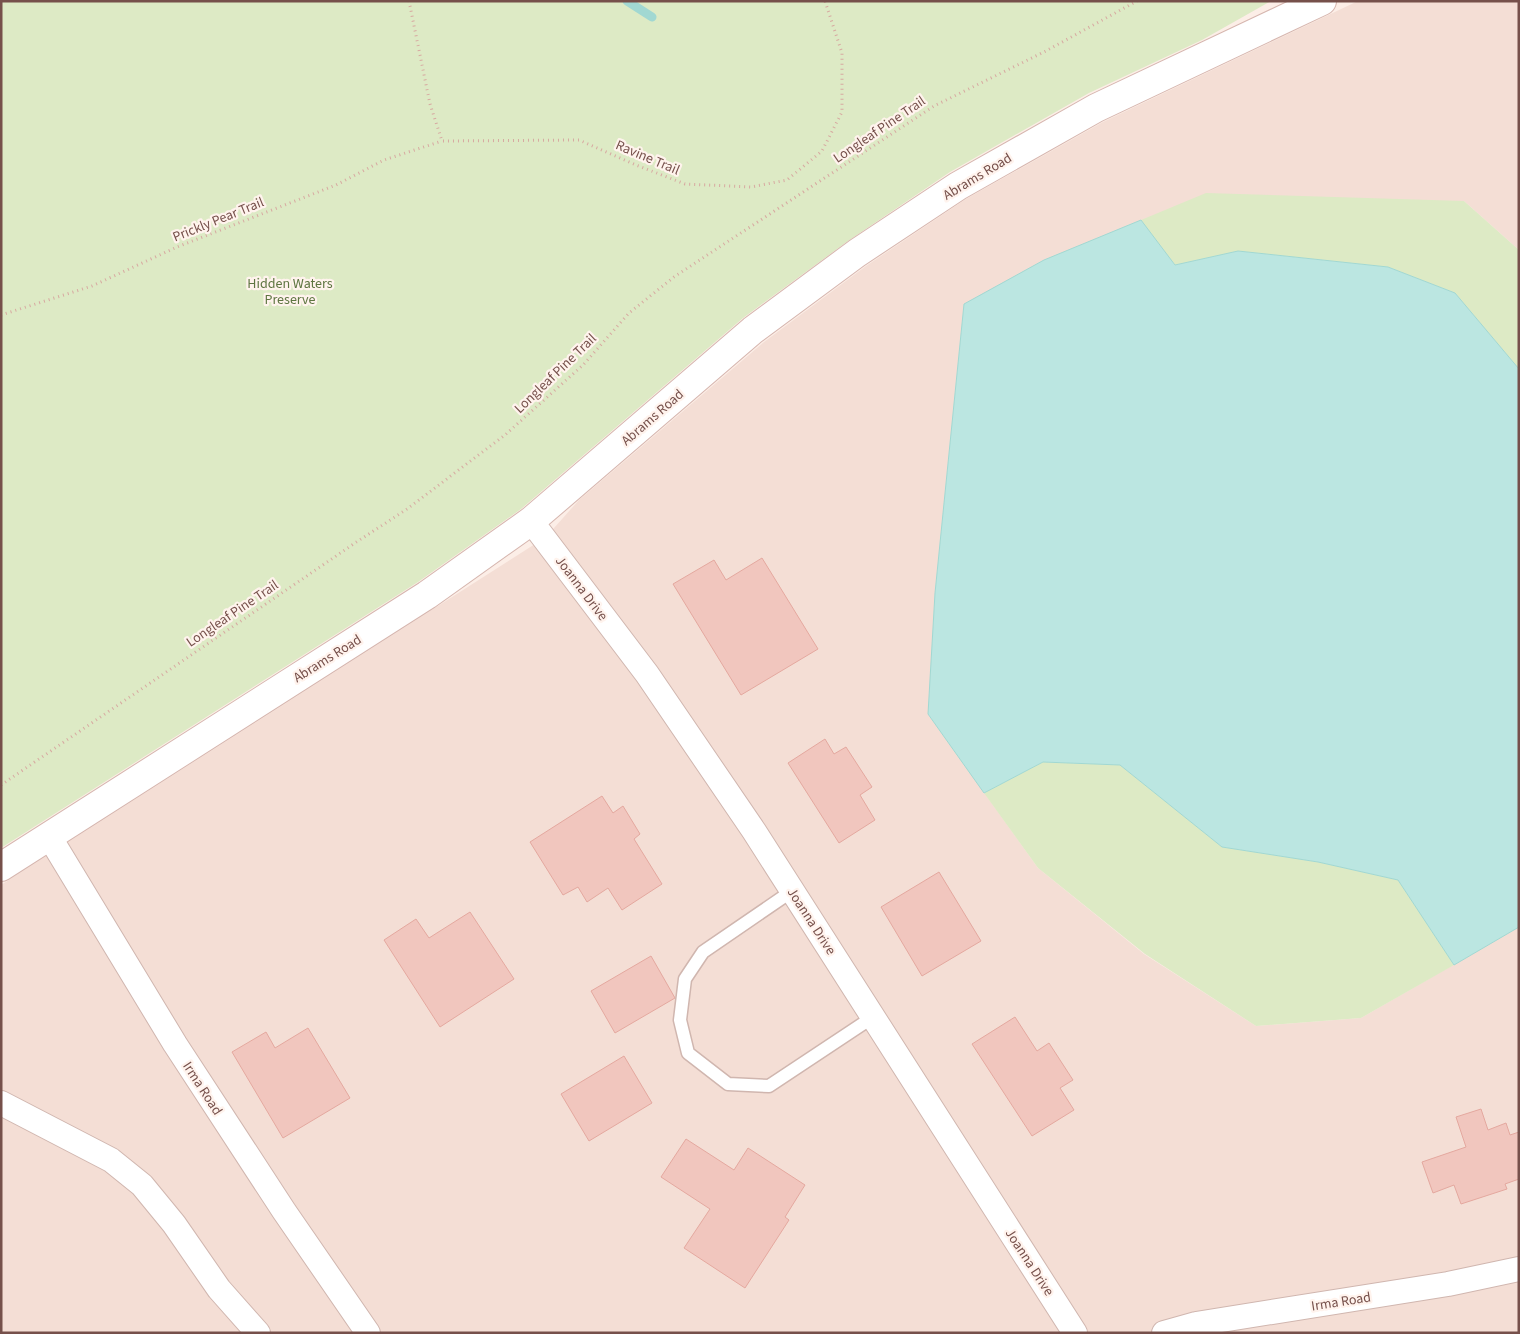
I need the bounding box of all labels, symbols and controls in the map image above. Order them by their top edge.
street label: Longleaf Pine Trail [829,91,930,168]
street label: Ravine Trail [612,135,683,181]
street label: Abrams Road [939,148,1016,205]
street label: Prickly Pear Trail [170,192,267,247]
park label: Hidden Waters Preserve [247,274,333,310]
street label: Longleaf Pine Trail [510,329,602,418]
street label: Abrams Road [617,385,688,451]
street label: Joanna Drive [550,552,612,625]
street label: Longleaf Pine Trail [182,575,283,652]
street label: Abrams Road [289,630,366,688]
street label: Joanna Drive [782,884,840,959]
street label: Irma Road [177,1058,227,1119]
street label: Joanna Drive [1000,1225,1058,1300]
street label: Irma Road [1310,1287,1372,1317]

